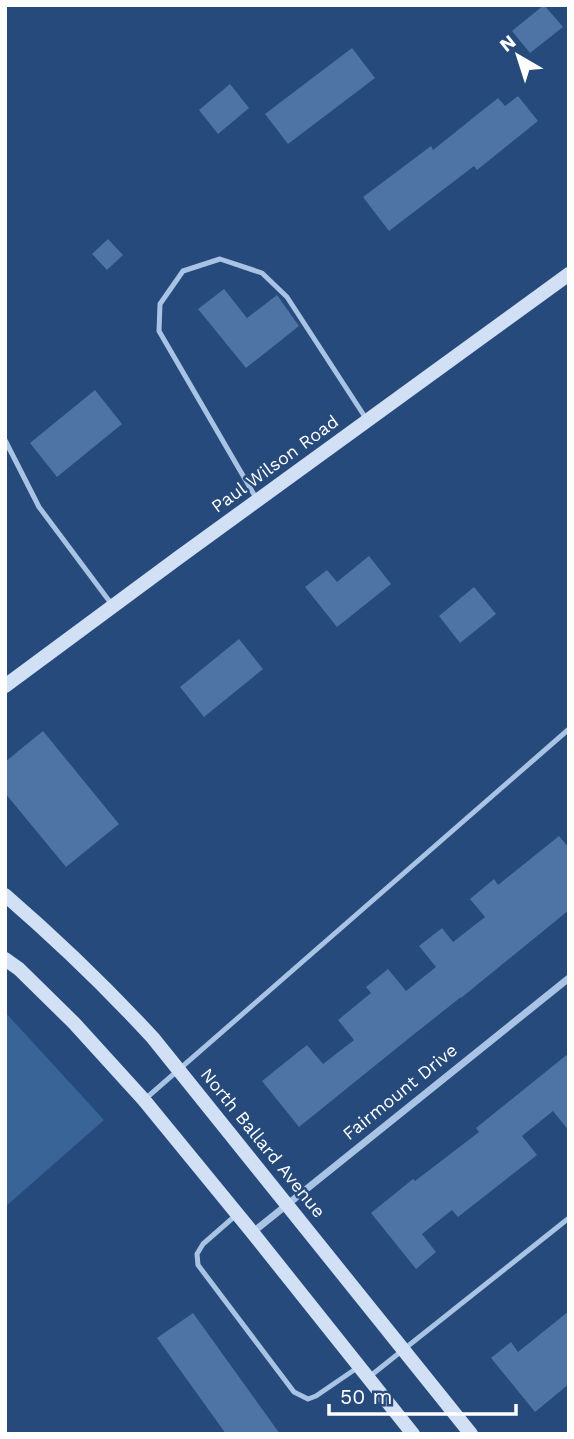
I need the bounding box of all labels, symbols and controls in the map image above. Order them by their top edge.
north arrow [483,21,553,91]
text: N [495,30,520,57]
street label: Paul Wilson Road [207,410,342,517]
street label: Fairmount Drive [338,1039,461,1144]
street label: North Ballard Avenue [197,1064,330,1222]
scale bar [329,1372,516,1416]
text: 50 m [340,1384,392,1409]

